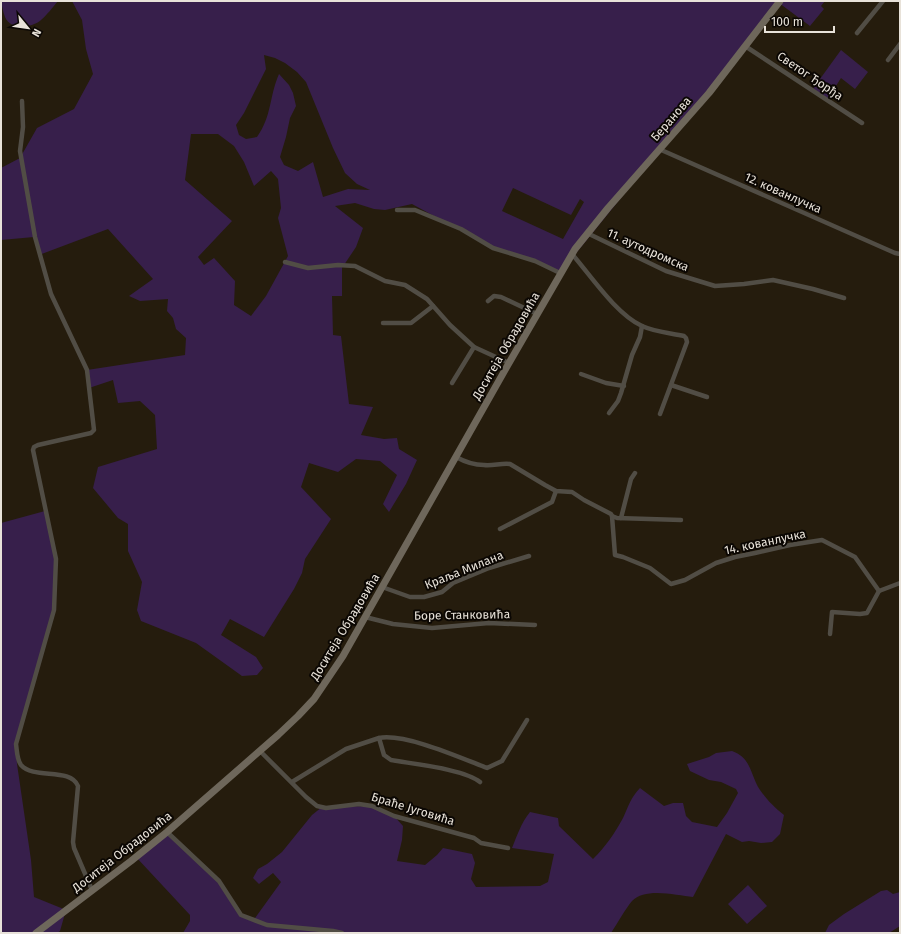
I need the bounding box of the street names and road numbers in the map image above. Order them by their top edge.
street label: Светог Ђорђа [774,49,846,103]
street label: Беранова [648,94,694,144]
street label: 12. кованлучка [742,170,824,216]
street label: 11. аутодромска [605,226,691,274]
street label: Доситеја Обрадовића [469,290,543,403]
street label: 14. кованлучка [723,527,807,557]
street label: Краља Милана [423,548,505,592]
street label: Доситеја Обрадовића [307,571,382,684]
street label: Боре Станковића [414,607,510,623]
street label: Браће Југовића [370,790,456,828]
street label: Доситеја Обрадовића [69,809,174,896]

